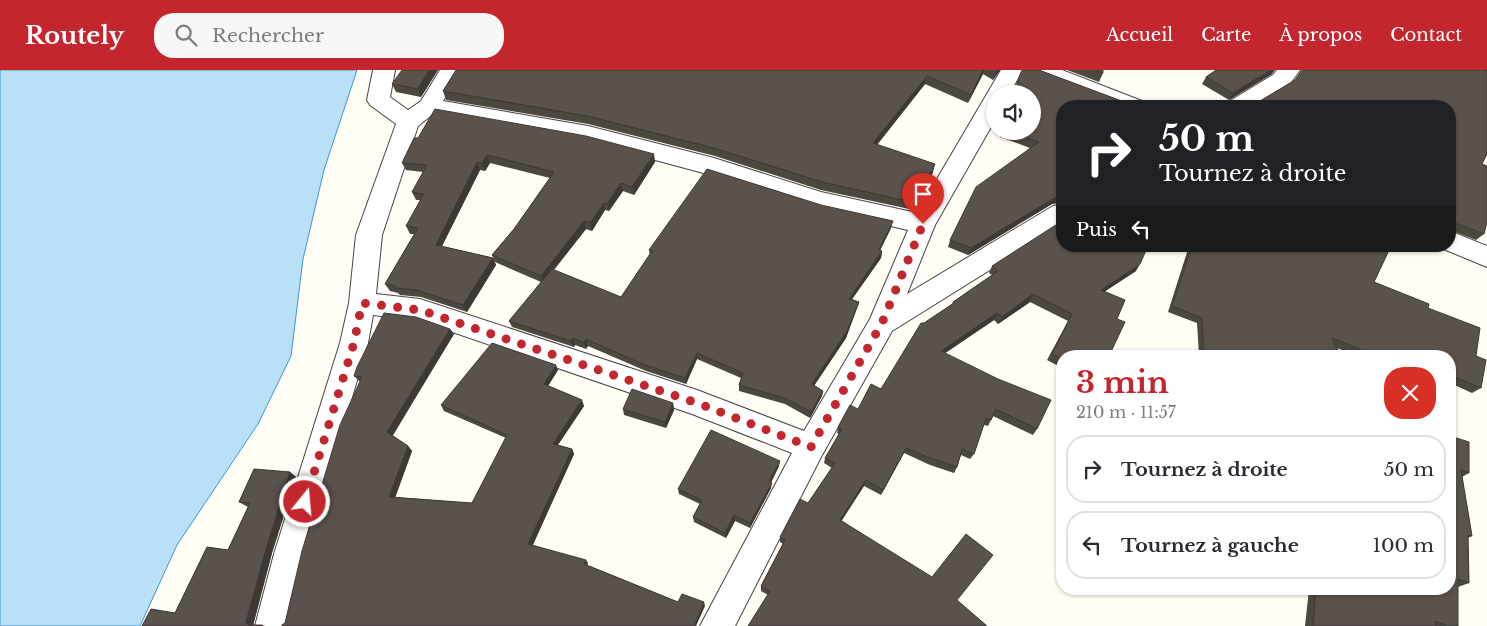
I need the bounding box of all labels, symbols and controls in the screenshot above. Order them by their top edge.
search box [154,13,504,58]
text: Routely [25,21,124,50]
icon: search [172,21,200,49]
text: Rechercher [212,24,324,47]
text: Accueil [1106,24,1173,46]
text: Carte [1201,24,1251,46]
text: À propos [1279,24,1362,46]
text: Contact [1390,24,1462,46]
map controls [986,85,1041,140]
button: sound [986,85,1041,140]
text: 50 m [1159,117,1254,160]
icon: right [1076,120,1141,185]
text: Tournez à droite [1159,160,1346,187]
pin [902,173,944,224]
icon: arrive [909,180,937,208]
icon: left [1127,215,1155,243]
text: Puis [1076,218,1117,241]
text: 3 min [1076,364,1169,401]
button: close [1384,367,1436,419]
text: 210 m · 11:57 [1076,402,1176,422]
icon: right [1078,455,1106,483]
text: Tournez à droite [1121,458,1288,481]
text: 50 m [1384,458,1434,481]
position arrow [278,475,330,527]
icon: left [1078,531,1106,559]
text: Tournez à gauche [1121,534,1299,557]
text: 100 m [1373,534,1434,557]

